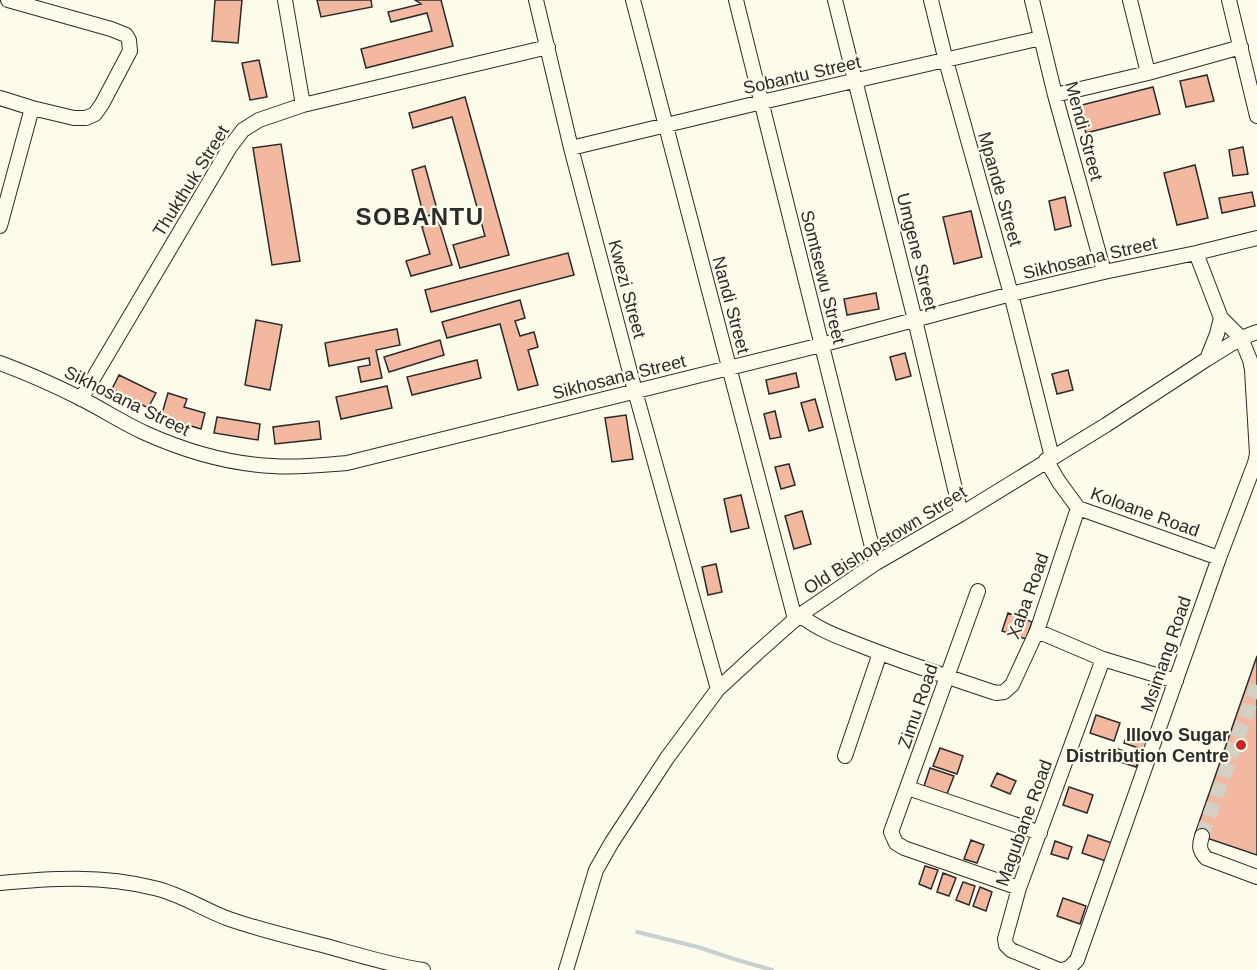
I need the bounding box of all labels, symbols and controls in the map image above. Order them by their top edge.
street label: Sobantu Street [741,52,863,98]
street label: Mendi Street [1061,79,1107,183]
street label: Thukthuk Street [149,122,233,240]
street label: Mpande Street [974,129,1026,249]
street label: Umgene Street [893,191,941,313]
district label: SOBANTU [355,203,485,230]
street label: Somtsewu Street [797,208,849,346]
street label: Sikhosana Street [1021,233,1159,283]
street label: Kwezi Street [604,238,650,340]
street label: Nandi Street [708,254,754,356]
street label: Sikhosana Street [550,351,688,403]
street label: Sikhosana Street [61,362,193,440]
street label: Old Bishopstown Street [800,482,970,598]
street label: Koloane Road [1088,483,1202,541]
street label: Xaba Road [1003,550,1053,642]
street label: Msimang Road [1137,594,1195,714]
street label: Zimu Road [894,661,942,751]
place label: Illovo Sugar Distribution Centre [1066,725,1229,766]
marker: Illovo Sugar Distribution Centre [1234,738,1248,752]
street label: Magubane Road [992,757,1056,889]

